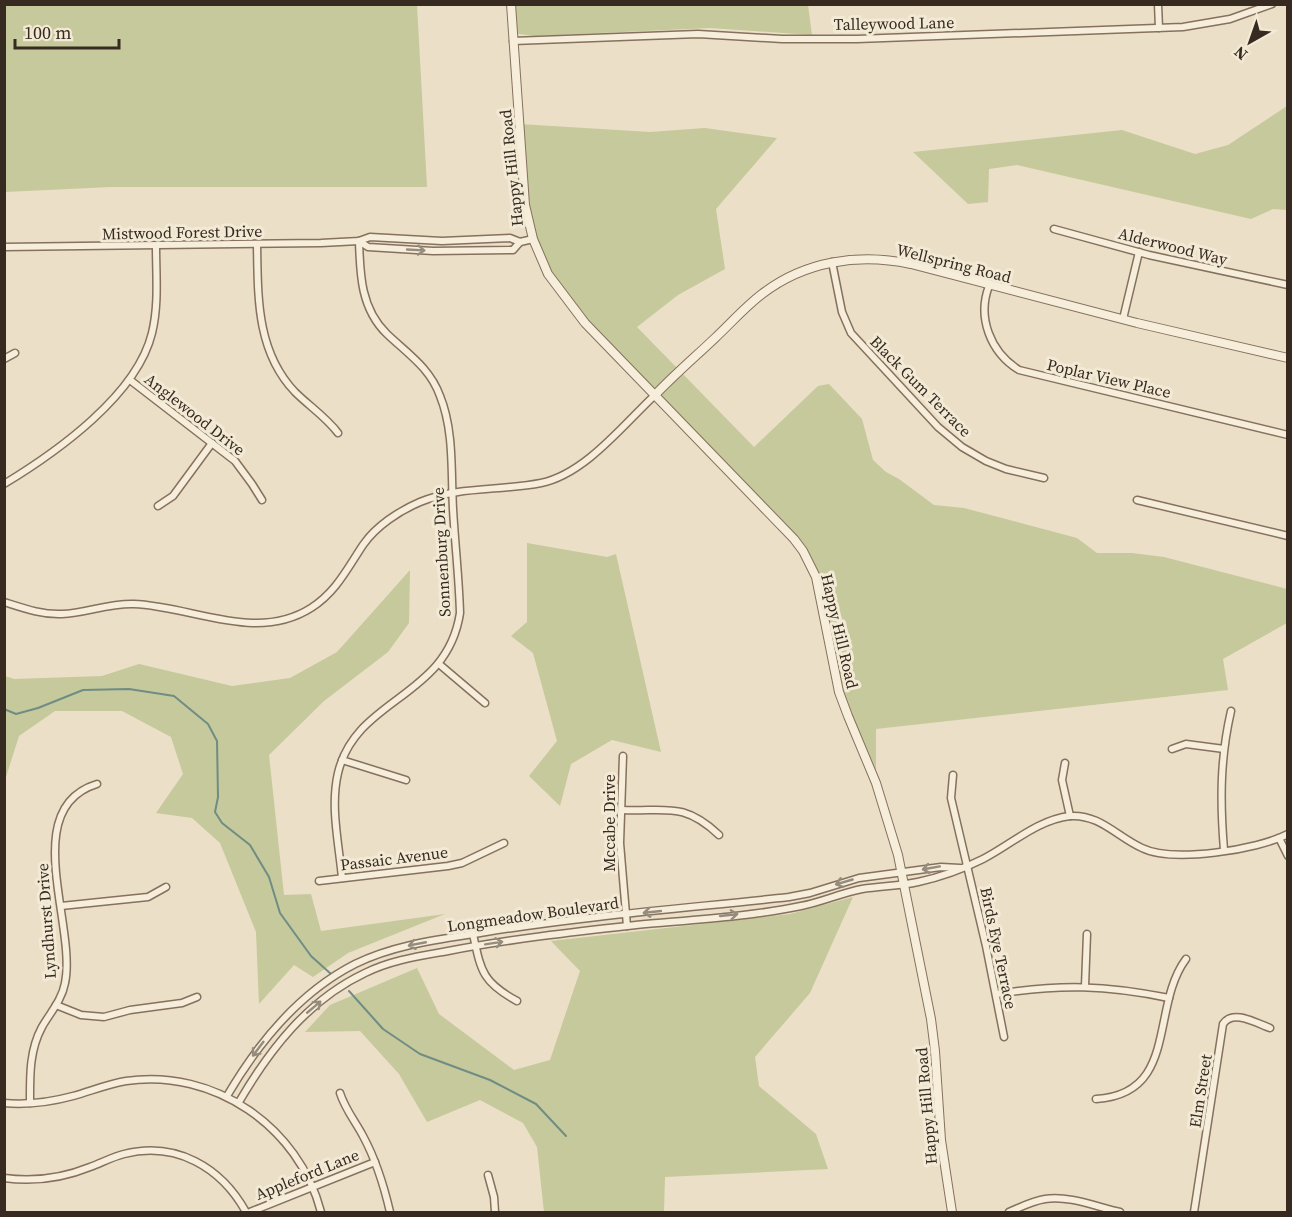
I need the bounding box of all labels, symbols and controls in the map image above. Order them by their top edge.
street label: Talleywood Lane [833,11,955,35]
scale bar [15,12,118,50]
north arrow [1220,12,1280,72]
text: 100 m [24,20,71,45]
text: N [1229,41,1252,66]
street label: Happy Hill Road [494,109,528,227]
street label: Mistwood Forest Drive [102,220,262,244]
street label: Alderwood Way [1116,222,1231,270]
street label: Wellspring Road [894,238,1014,288]
one-way arrow [405,244,425,255]
street label: Black Gum Terrace [865,330,977,442]
street label: Poplar View Place [1045,353,1173,403]
street label: Anglewood Drive [140,368,250,460]
street label: Sonnenburg Drive [427,487,455,617]
street label: Happy Hill Road [816,571,864,691]
street label: Mccabe Drive [598,774,620,872]
street label: Passaic Avenue [339,840,449,876]
street label: Lyndhurst Drive [31,862,61,980]
one-way arrow [922,863,941,874]
one-way arrow [835,876,854,888]
street label: Birds Eye Terrace [975,885,1023,1011]
street label: Longmeadow Boulevard [446,891,620,937]
one-way arrow [642,907,662,918]
one-way arrow [719,909,739,920]
one-way arrow [483,937,503,948]
one-way arrow [408,939,428,950]
one-way arrow [305,1001,321,1014]
one-way arrow [252,1040,264,1056]
street label: Happy Hill Road [910,1047,942,1165]
street label: Elm Street [1183,1052,1217,1129]
street label: Appleford Lane [252,1143,362,1205]

